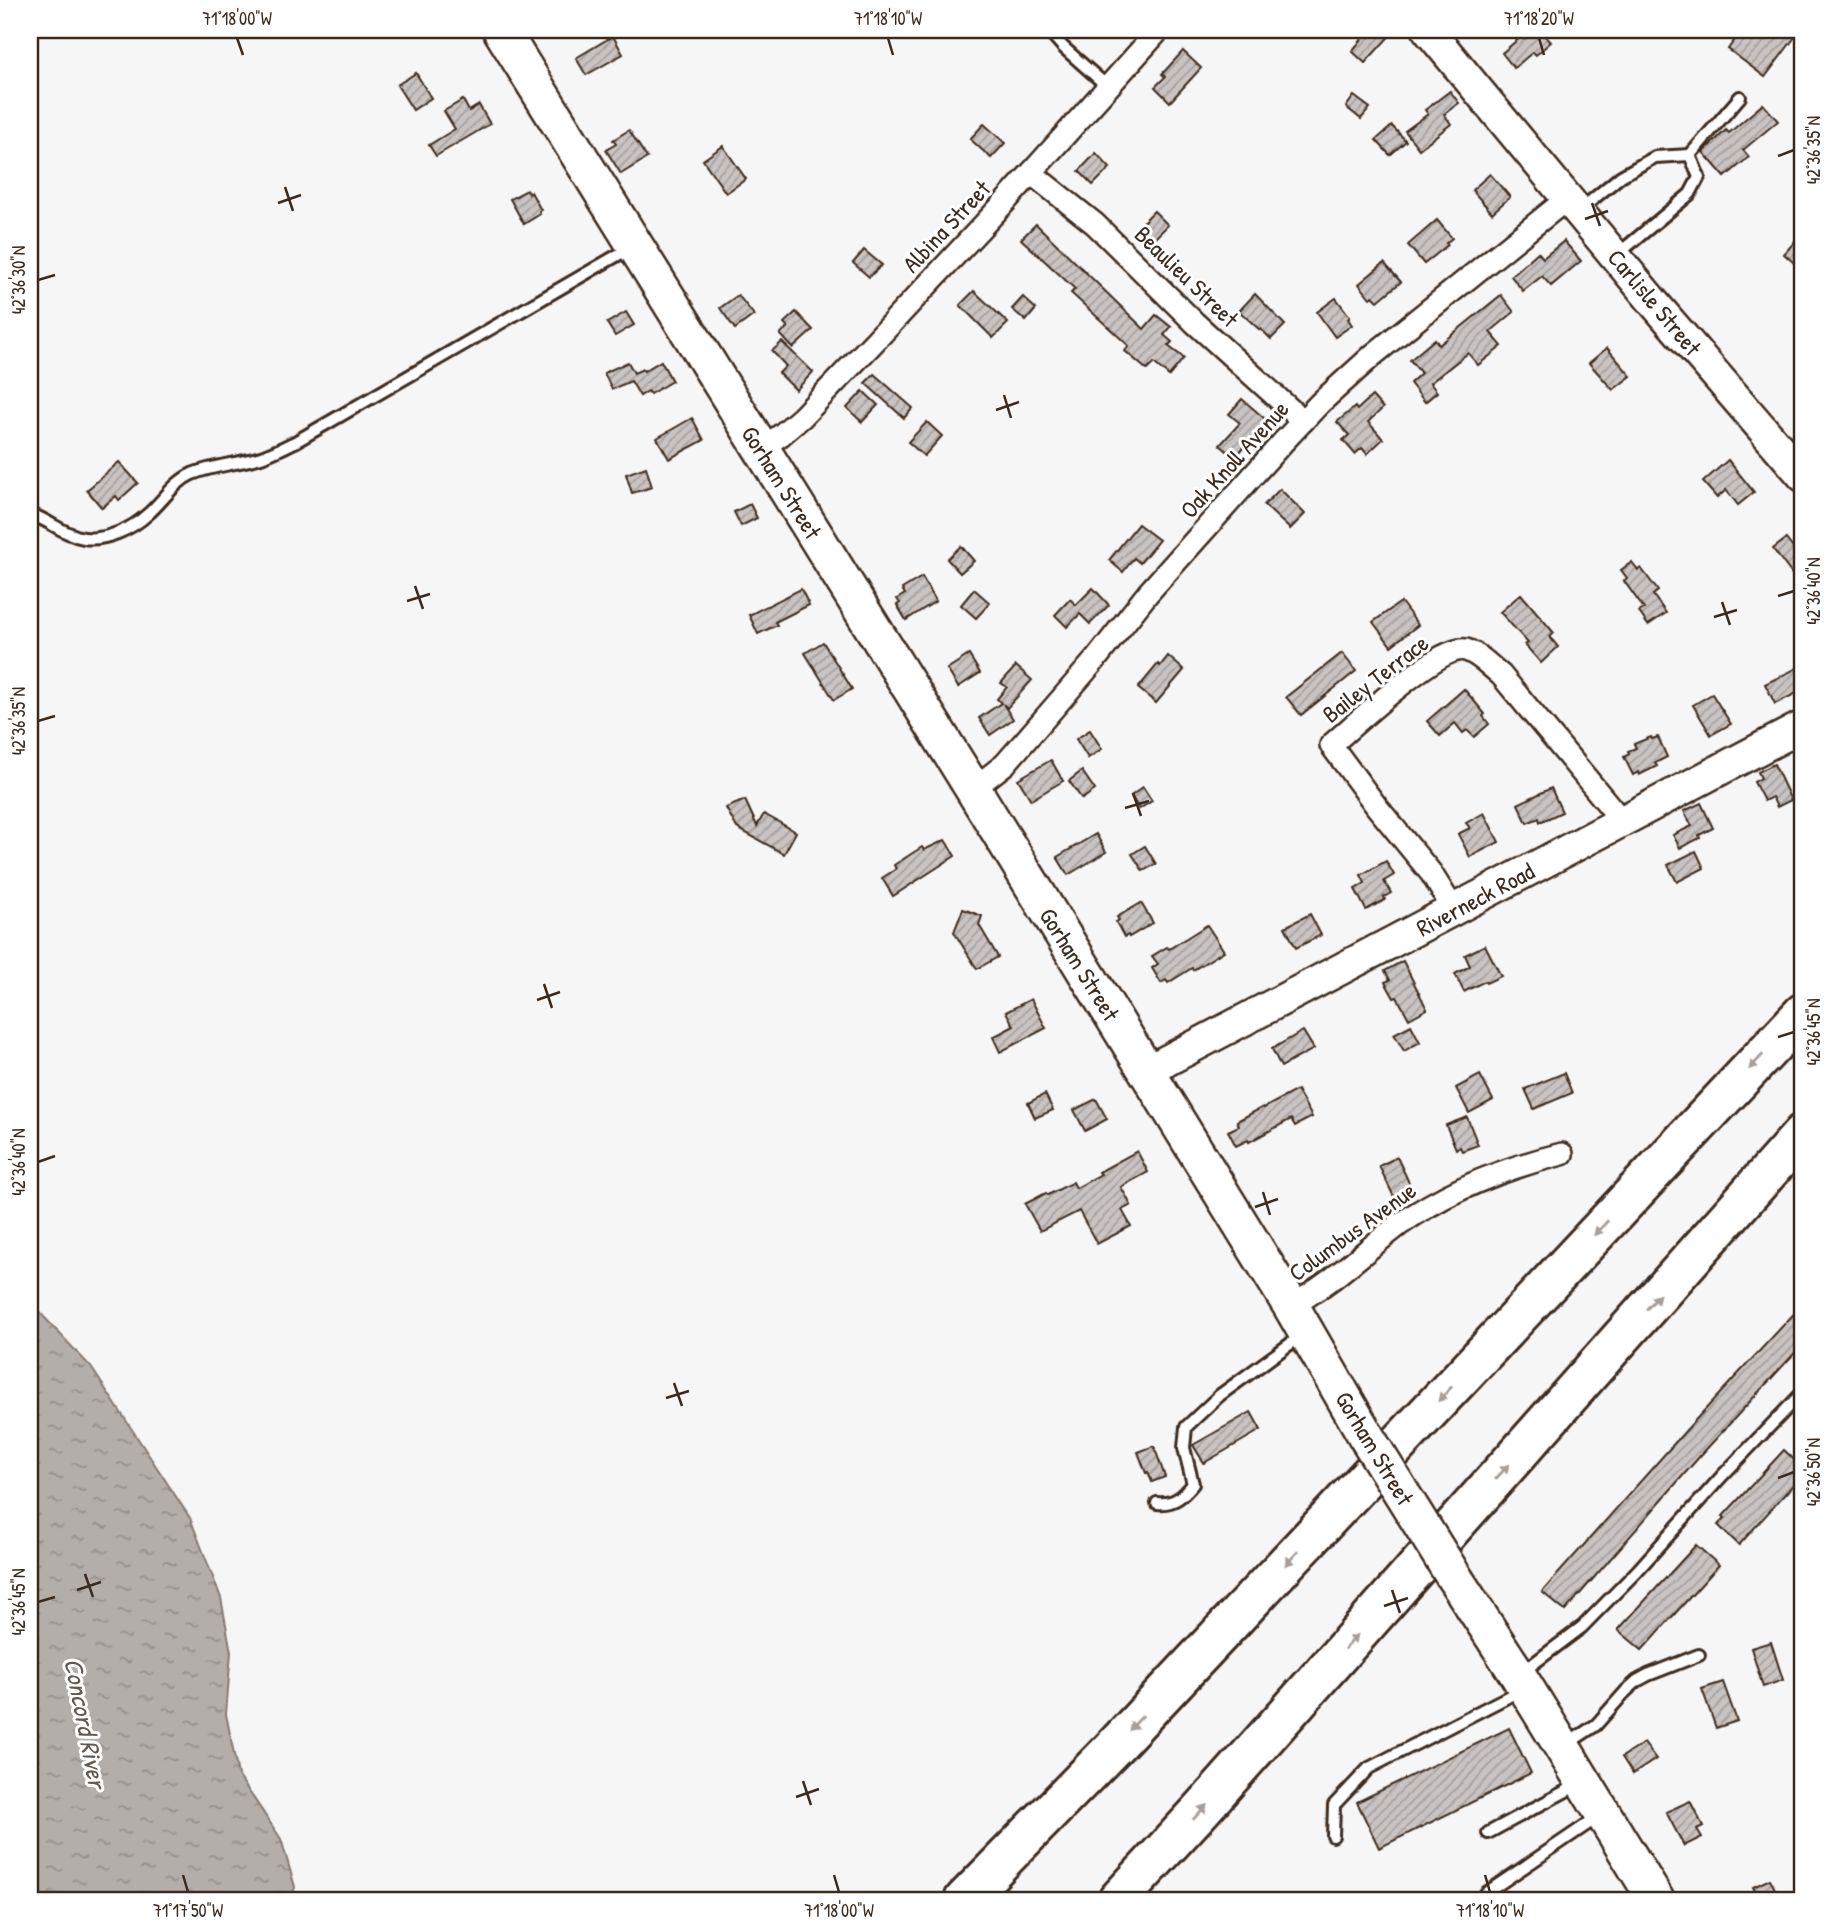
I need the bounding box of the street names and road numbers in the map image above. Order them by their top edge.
street label: Albina Street [895,172,997,279]
street label: Beaulieu Street [1128,218,1246,334]
street label: Carlisle Street [1601,242,1710,363]
street label: Oak Knoll Avenue [1173,393,1296,525]
street label: Gorham Street [735,419,830,545]
street label: Bailey Terrace [1315,626,1435,729]
street label: Riverneck Road [1410,855,1540,943]
street label: Gorham Street [1033,901,1128,1027]
street label: Columbus Avenue [1282,1174,1423,1288]
street label: Gorham Street [1328,1385,1422,1512]

